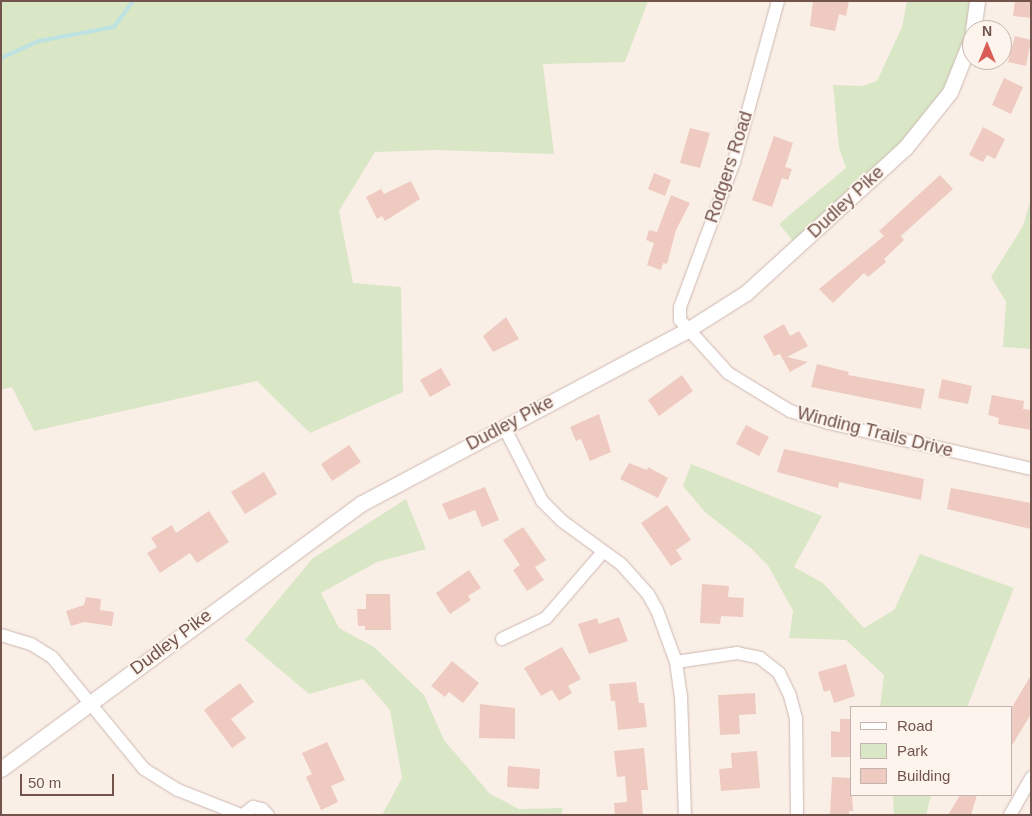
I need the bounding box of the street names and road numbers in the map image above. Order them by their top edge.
street label: Rodgers Road [701,108,757,226]
street label: Dudley Pike [804,161,888,243]
street label: Dudley Pike [463,391,557,455]
street label: Winding Trails Drive [795,402,955,462]
street label: Dudley Pike [126,604,216,680]

